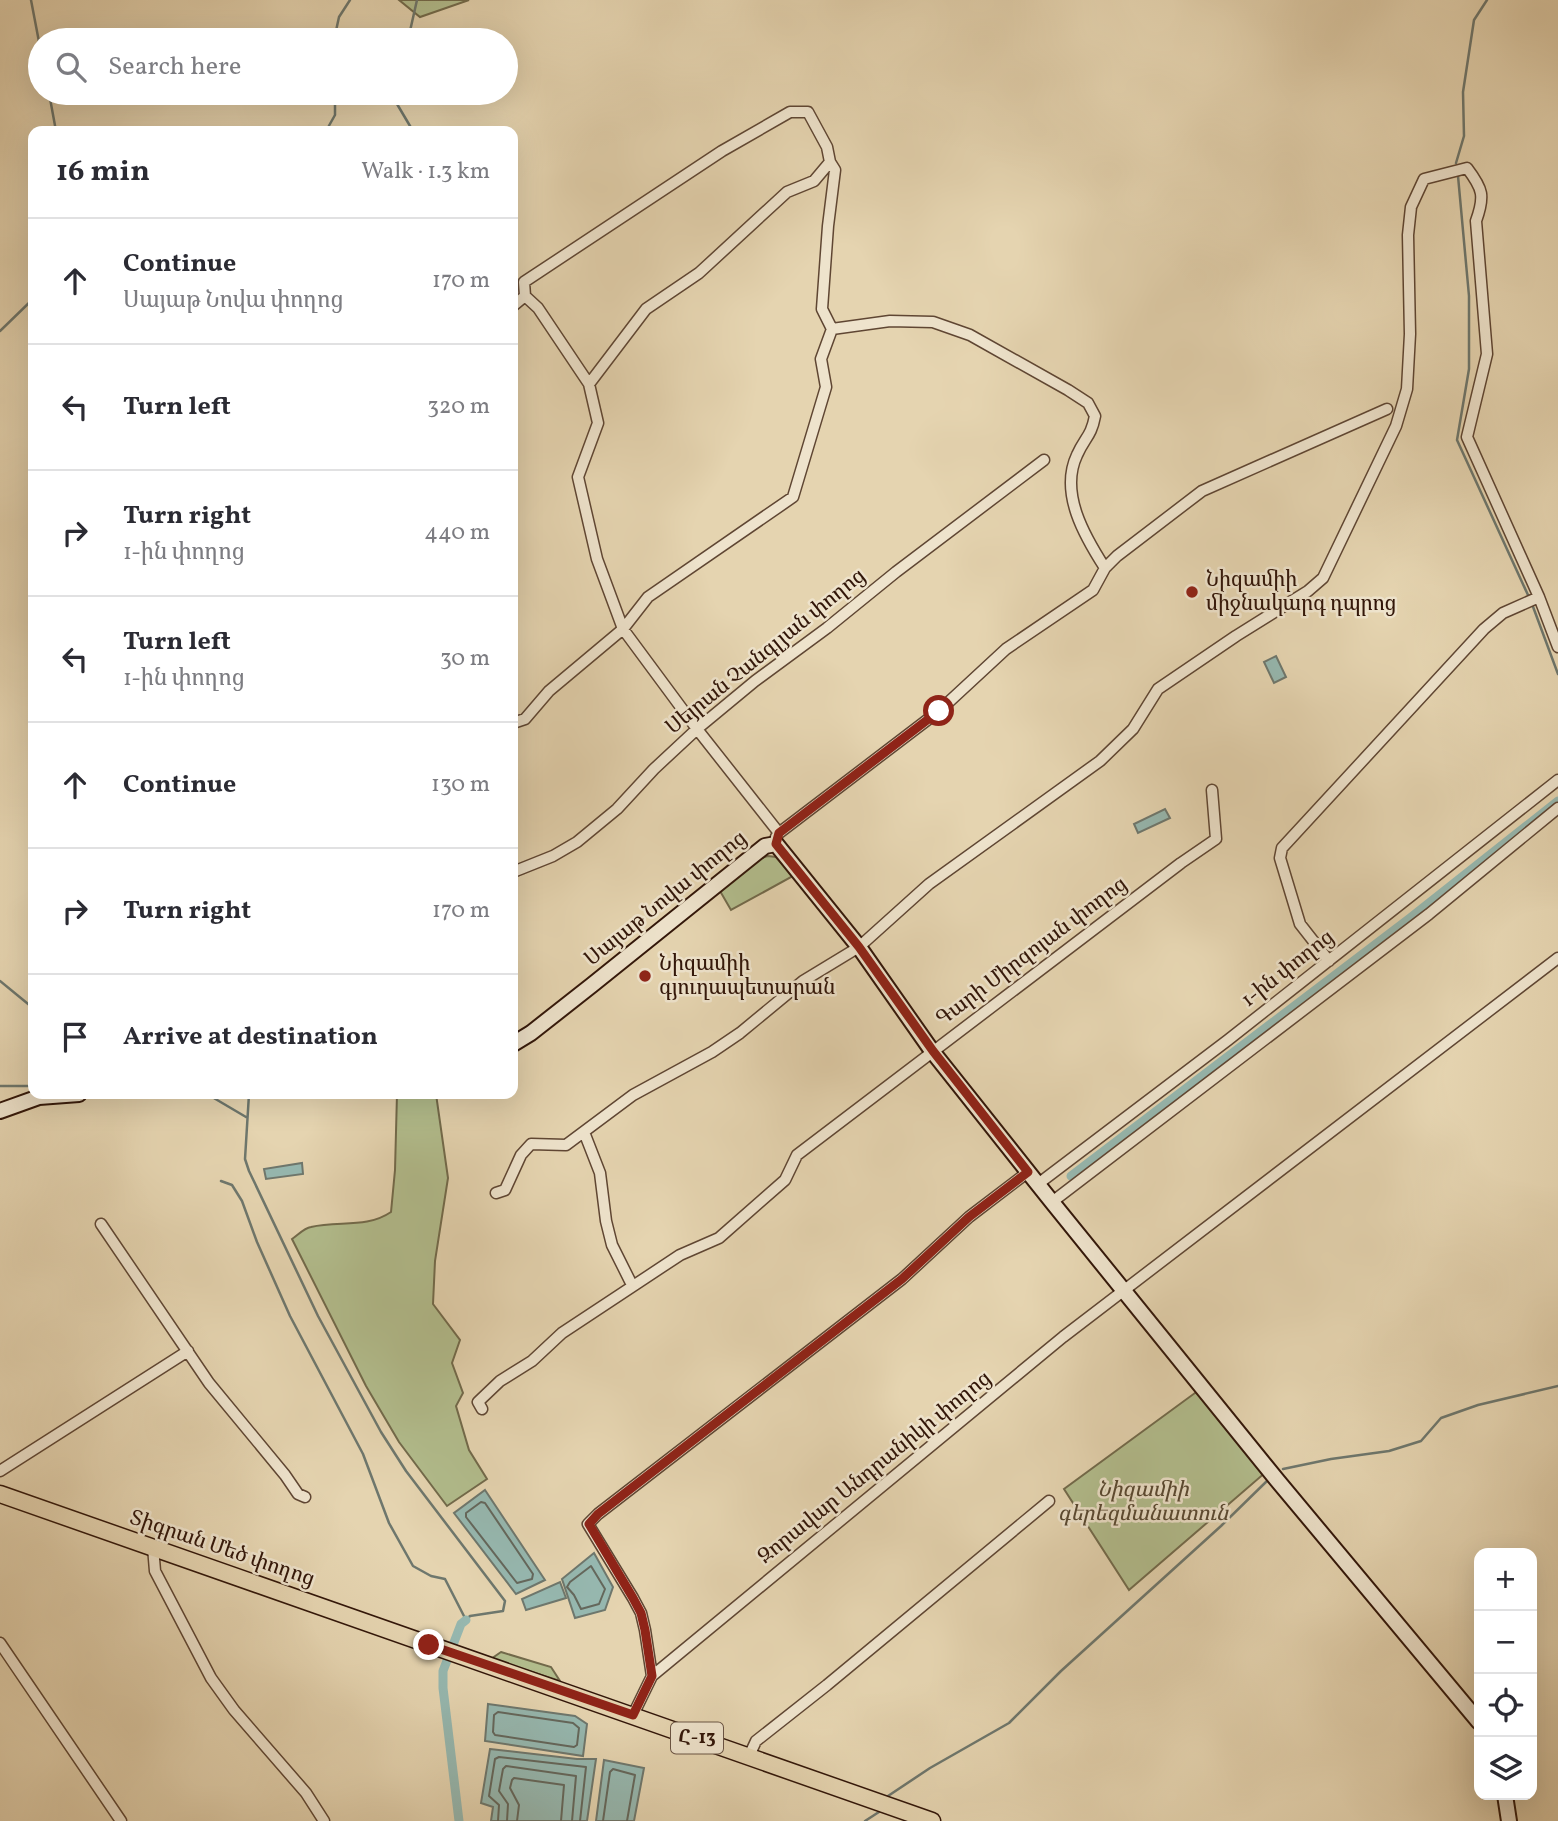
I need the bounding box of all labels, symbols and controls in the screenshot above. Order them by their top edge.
search box [28,28,518,105]
icon: search [52,48,90,86]
text: Search here [108,49,241,85]
text: 16 min [56,151,150,193]
text: Walk · 1.3 km [361,156,490,188]
text: Continue [123,246,236,282]
icon: ahead [56,262,94,300]
text: 170 m [432,265,490,297]
text: Սայաթ Նովա փողոց [123,285,343,317]
icon: left [56,388,94,426]
text: Turn left [123,389,231,425]
text: 320 m [427,391,490,423]
text: Turn right [123,498,251,534]
icon: right [56,514,94,552]
text: 440 m [424,517,490,549]
text: 1-ին փողոց [123,537,245,569]
street label: Սեյրան Չանգլյան փողոց [660,562,872,742]
place label: Նիզամիի միջնակարգ դպրոց [1206,566,1396,619]
marker: Նիզամիի միջնակարգ դպրոց [1184,584,1200,600]
text: Turn left [123,624,231,660]
icon: left [56,640,94,678]
text: 30 m [440,643,490,675]
text: 1-ին փողոց [123,663,245,695]
route start [923,695,954,726]
icon: ahead [56,766,94,804]
text: Continue [123,767,236,803]
text: 130 m [431,769,490,801]
street label: Սայաթ Նովա փողոց [579,824,753,974]
street label: Գարի Միրզոյան փողոց [930,870,1134,1034]
icon: right [56,892,94,930]
text: Turn right [123,893,251,929]
text: 170 m [432,895,490,927]
street label: 1-ին փողոց [1235,923,1341,1015]
place label: Նիզամիի գյուղապետարան [659,950,835,1003]
marker: Նիզամիի գյուղապետարան [637,968,653,984]
icon: arrive [56,1018,94,1056]
text: Arrive at destination [123,1019,378,1055]
street label: Զորավար Անդրանիկի փողոց [752,1365,998,1571]
park label: Նիզամիի գերեզմանատուն [1058,1476,1229,1529]
street label: Տիգրան Մեծ փողոց [126,1504,318,1594]
map controls [1474,1548,1537,1800]
button: + [1474,1548,1537,1611]
button: − [1474,1611,1537,1674]
route end [413,1629,444,1660]
button: locate [1474,1674,1537,1737]
road number: Հ-13 [671,1722,723,1754]
button: layers [1474,1737,1537,1800]

